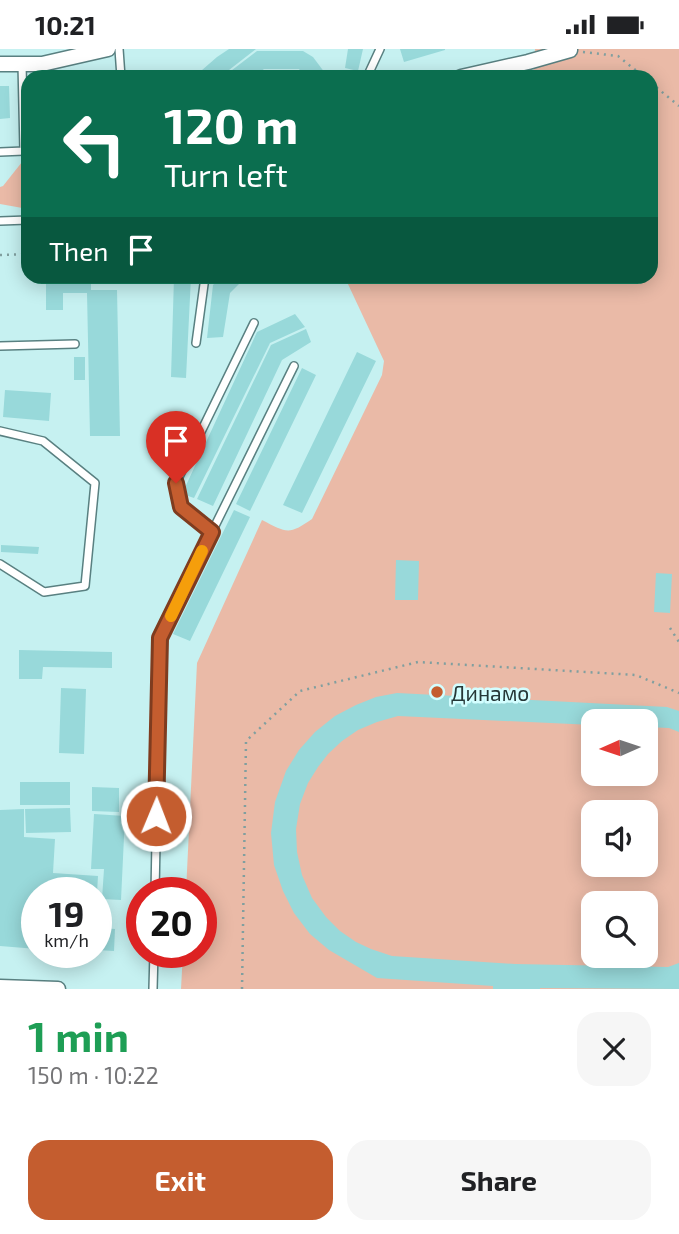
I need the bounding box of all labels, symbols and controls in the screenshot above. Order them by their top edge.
text: 10:21 [35,9,96,40]
text: 120 m [164,95,298,154]
icon: left [49,98,140,189]
text: Turn left [164,155,288,193]
icon: arrive [122,231,160,269]
text: Then [49,235,108,266]
pin [146,411,206,483]
icon: arrive [157,422,195,460]
place label: Динамо [451,680,529,705]
marker: Динамо [429,684,445,700]
north arrow [581,709,658,786]
map controls [581,709,658,968]
position arrow [119,779,193,853]
button: sound [581,800,658,877]
speed limit sign: 20 [126,877,217,968]
button: search [581,891,658,968]
text: 19 [49,892,84,934]
text: km/h [44,929,89,951]
text: 1 min [28,1010,129,1060]
button: close [577,1012,651,1086]
text: 150 m · 10:22 [28,1061,159,1089]
button: Exit [28,1140,333,1220]
button: Share [347,1140,651,1220]

